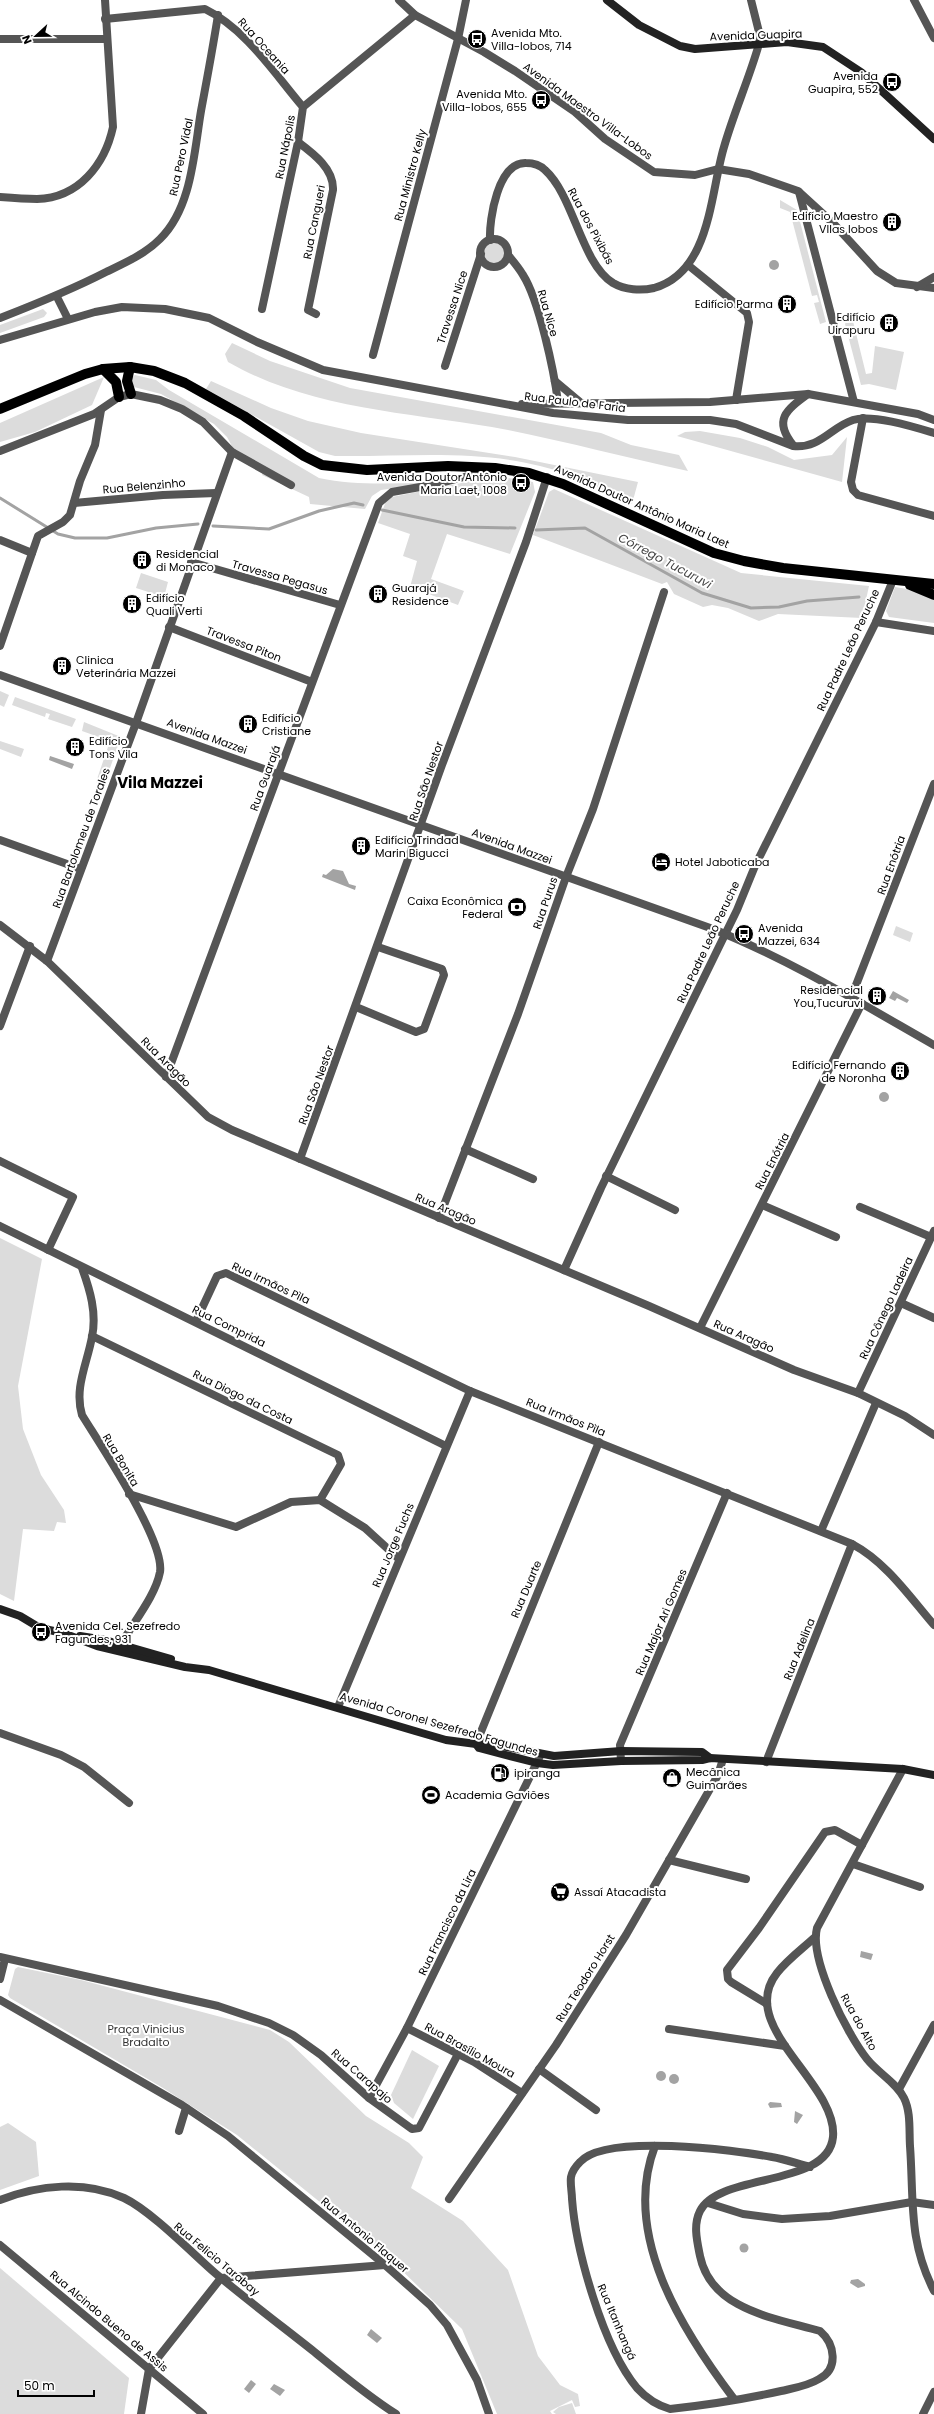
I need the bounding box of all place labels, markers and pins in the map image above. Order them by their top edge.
place label: Avenida Mto. Villa-lobos, 714 [491,25,572,54]
bus stop icon: Avenida Mto. Villa-lobos, 714 [466,28,488,50]
place label: Avenida Guapira, 552 [808,68,878,97]
bus stop icon: Avenida Guapira, 552 [881,71,903,93]
place label: Avenida Mto. Villa-lobos, 655 [442,86,527,115]
bus stop icon: Avenida Mto. Villa-lobos, 655 [530,89,552,111]
place label: Edifício Maestro Vllas lobos [792,208,878,237]
building icon: Edifício Maestro Vllas lobos [881,211,903,233]
building icon: Edifício Parma [776,293,798,315]
place label: Edifício Parma [695,296,773,312]
place label: Edifício Uirapuru [828,309,875,338]
building icon: Edifício Uirapuru [878,312,900,334]
place label: Avenida Doutor Antônio Maria Laet, 1008 [377,469,507,498]
bus stop icon: Avenida Doutor Antônio Maria Laet, 1008 [510,472,532,494]
place label: Residencial di Monaco [156,546,219,575]
building icon: Residencial di Monaco [131,549,153,571]
place label: Guarajá Residence [392,580,449,609]
building icon: Guarajá Residence [367,583,389,605]
place label: Edifício Quali Verti [146,590,203,619]
building icon: Edifício Quali Verti [121,593,143,615]
place label: Clinica Veterinária Mazzei [76,652,176,681]
building icon: Clinica Veterinária Mazzei [51,655,73,677]
place label: Edifício Cristiane [262,710,311,739]
building icon: Edifício Cristiane [237,713,259,735]
place label: Edifício Tons Vila [89,733,138,762]
building icon: Edifício Tons Vila [64,736,86,758]
place label: Edifício Trindad Marin Bigucci [375,832,459,861]
building icon: Edifício Trindad Marin Bigucci [350,835,372,857]
hotel icon: Hotel Jaboticaba [650,851,672,873]
place label: Hotel Jaboticaba [675,854,770,870]
place label: Caixa Econômica Federal [407,893,503,922]
bank icon: Caixa Econômica Federal [506,896,528,918]
place label: Avenida Mazzei, 634 [758,920,820,949]
bus stop icon: Avenida Mazzei, 634 [733,923,755,945]
place label: Residencial You,Tucuruvi [794,982,863,1011]
building icon: Residencial You,Tucuruvi [866,985,888,1007]
place label: Edifício Fernando de Noronha [792,1057,886,1086]
building icon: Edifício Fernando de Noronha [889,1060,911,1082]
place label: Avenida Cel. Sezefredo Fagundes, 931 [55,1618,180,1647]
bus stop icon: Avenida Cel. Sezefredo Fagundes, 931 [30,1621,52,1643]
fuel station icon: ipiranga [489,1762,511,1784]
place label: Mecânica Guimarães [686,1764,747,1793]
place label: ipiranga [514,1765,560,1781]
shop icon: Mecânica Guimarães [661,1767,683,1789]
sports icon: Academia Gaviões [420,1784,442,1806]
place label: Academia Gaviões [445,1787,550,1803]
supermarket icon: Assaí Atacadista [549,1881,571,1903]
place label: Assaí Atacadista [574,1884,666,1900]

